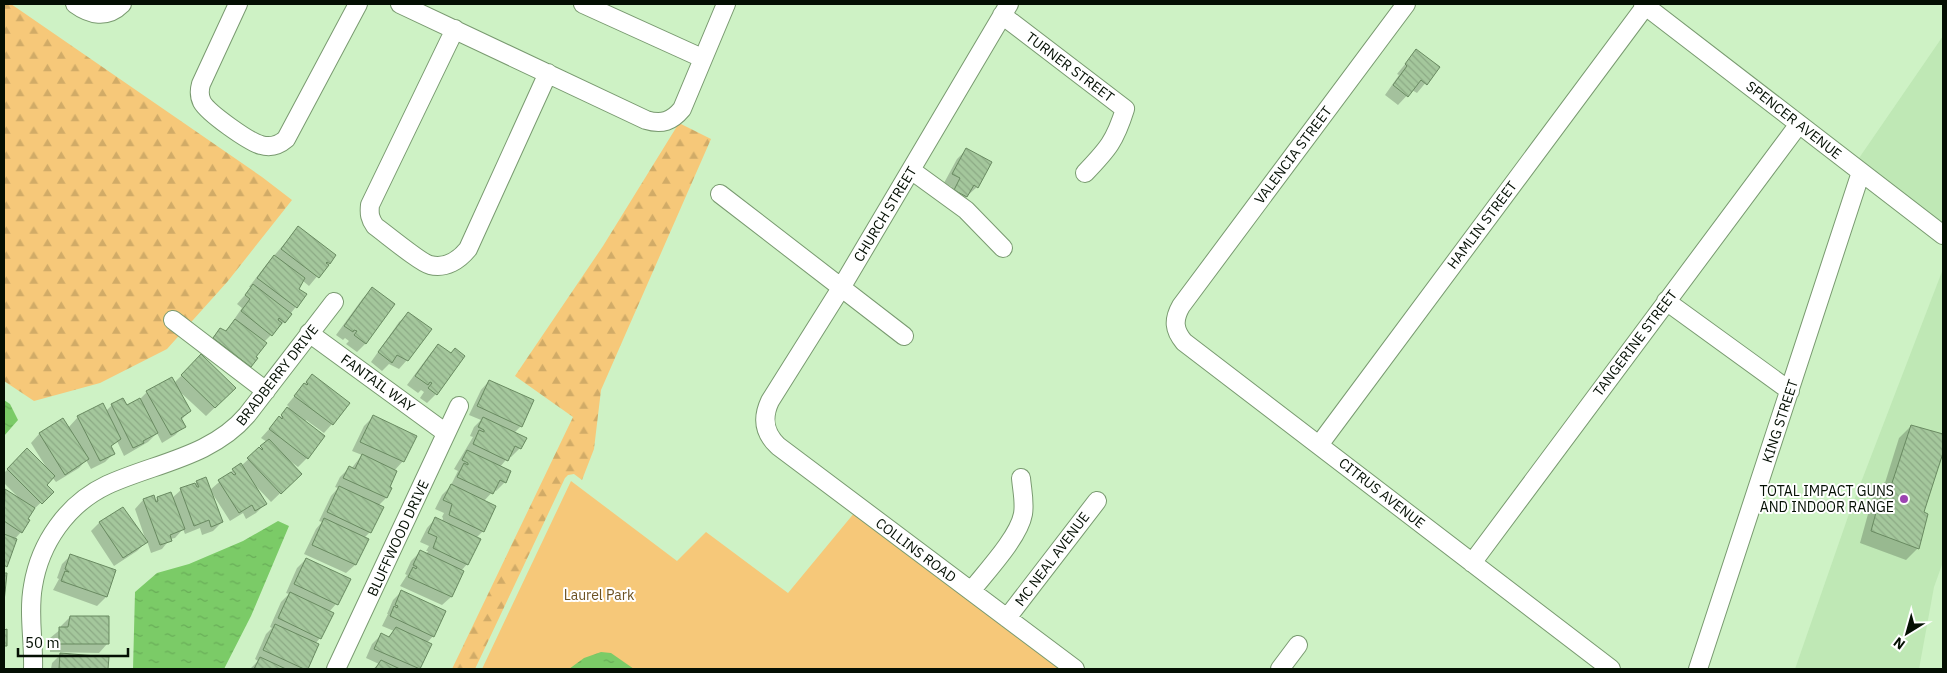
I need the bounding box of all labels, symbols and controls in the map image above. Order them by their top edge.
street label: TURNER STREET [1022,28,1118,106]
street label: SPENCER AVENUE [1743,77,1845,163]
street label: VALENCIA STREET [1250,103,1336,207]
street label: CHURCH STREET [849,163,921,265]
street label: HAMLIN STREET [1443,178,1521,272]
street label: TANGERINE STREET [1589,286,1681,400]
street label: BRADBERRY DRIVE [232,321,322,429]
street label: FANTAIL WAY [338,350,419,416]
street label: KING STREET [1758,377,1802,465]
street label: CITRUS AVENUE [1335,454,1429,532]
street label: BLUFFWOOD DRIVE [363,477,433,599]
place label: TOTAL IMPACT GUNS AND INDOOR RANGE [1759,482,1894,516]
marker: TOTAL IMPACT GUNS AND INDOOR RANGE [1898,493,1910,505]
street label: MC NEAL AVENUE [1011,508,1093,610]
street label: COLLINS ROAD [872,514,960,586]
park label: Laurel Park [564,586,635,604]
north arrow [1882,608,1932,658]
scale bar [18,626,128,658]
text: 50 m [25,633,60,652]
text: N [1890,633,1909,654]

